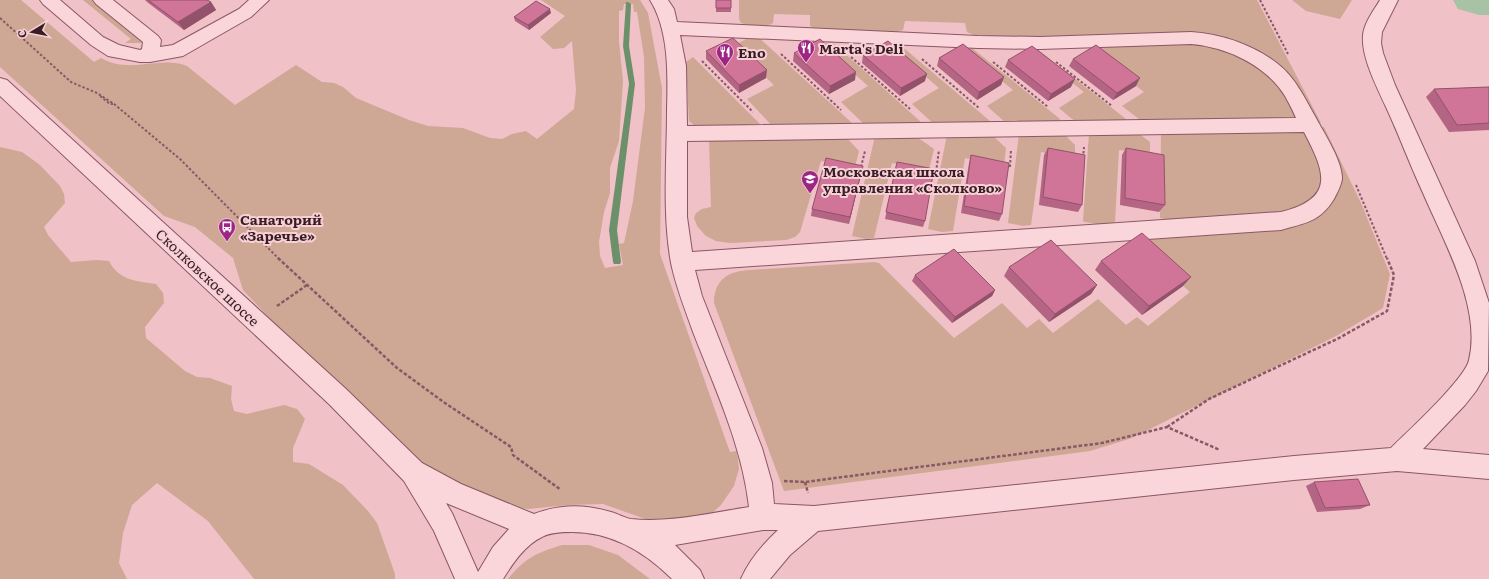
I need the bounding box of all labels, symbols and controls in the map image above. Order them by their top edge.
north arrow [12,12,52,52]
text: С [13,28,30,39]
restaurant icon: Marta's Deli [796,38,816,63]
place label: Marta's Deli [819,38,904,58]
restaurant icon: Eno [715,42,735,67]
place label: Eno [738,42,766,62]
place label: Московская школа управления «Сколково» [823,161,1003,197]
school or university icon: Московская школа управления «Сколково» [800,169,820,194]
place label: Санаторий «Заречье» [240,209,322,245]
bus stop icon: Санаторий «Заречье» [217,217,237,242]
street label: Сколковское шоссе [152,224,264,330]

